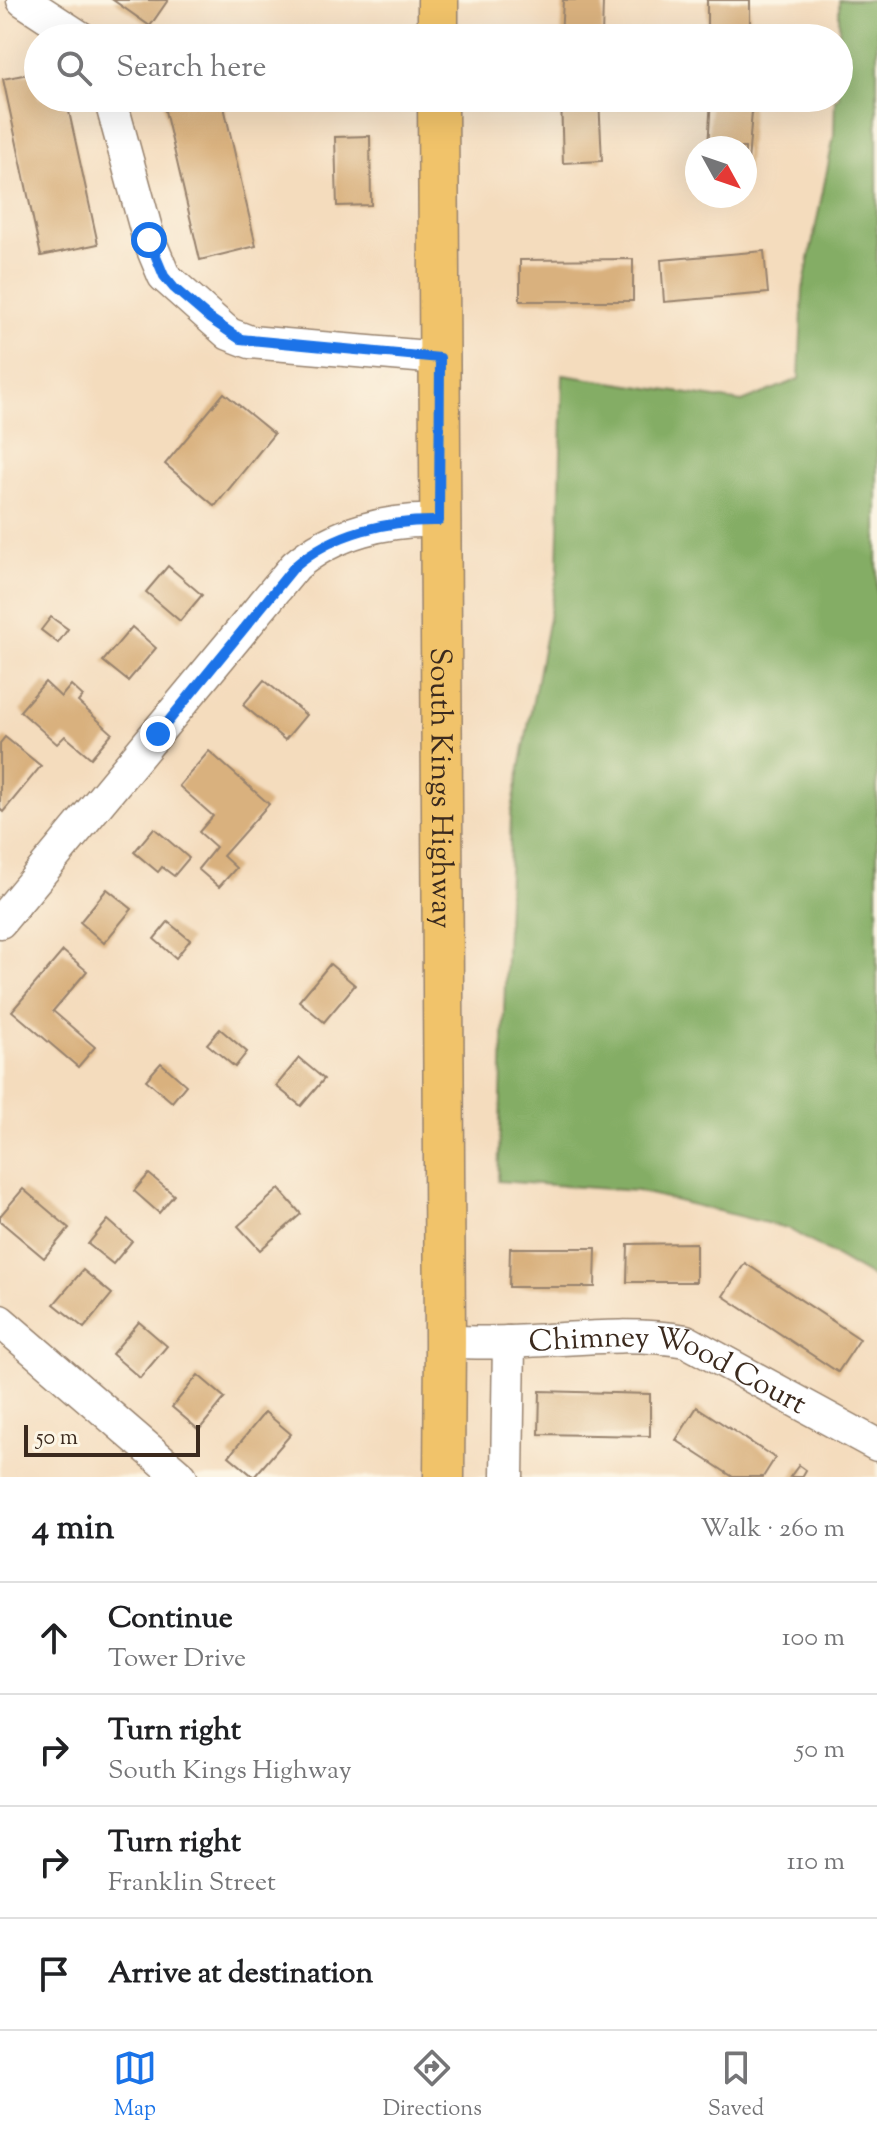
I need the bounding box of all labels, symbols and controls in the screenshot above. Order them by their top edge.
search box [24,24,853,112]
icon: search [52,46,96,90]
text: Search here [116,47,266,90]
north arrow [685,136,757,208]
route start [131,222,167,258]
street label: South Kings Highway [417,647,462,929]
route end [140,716,176,752]
street label: Chimney Wood Court [527,1317,814,1427]
scale bar [24,1421,200,1457]
text: 50 m [36,1423,78,1455]
text: 4 min [32,1505,114,1554]
text: Walk · 260 m [700,1511,845,1548]
text: Continue [108,1598,233,1641]
icon: ahead [32,1616,76,1660]
text: 100 m [782,1620,845,1657]
text: Tower Drive [108,1641,246,1678]
text: Turn right [108,1710,241,1753]
icon: right [32,1728,76,1772]
text: 50 m [795,1732,845,1769]
text: South Kings Highway [108,1753,352,1790]
text: Turn right [108,1822,241,1865]
icon: right [32,1840,76,1884]
text: 110 m [787,1844,845,1881]
text: Franklin Street [108,1865,276,1902]
icon: arrive [32,1952,76,1996]
text: Arrive at destination [108,1953,373,1996]
tab: Map [113,2046,157,2126]
tab: Directions [383,2046,482,2126]
tab: Saved [708,2046,764,2126]

